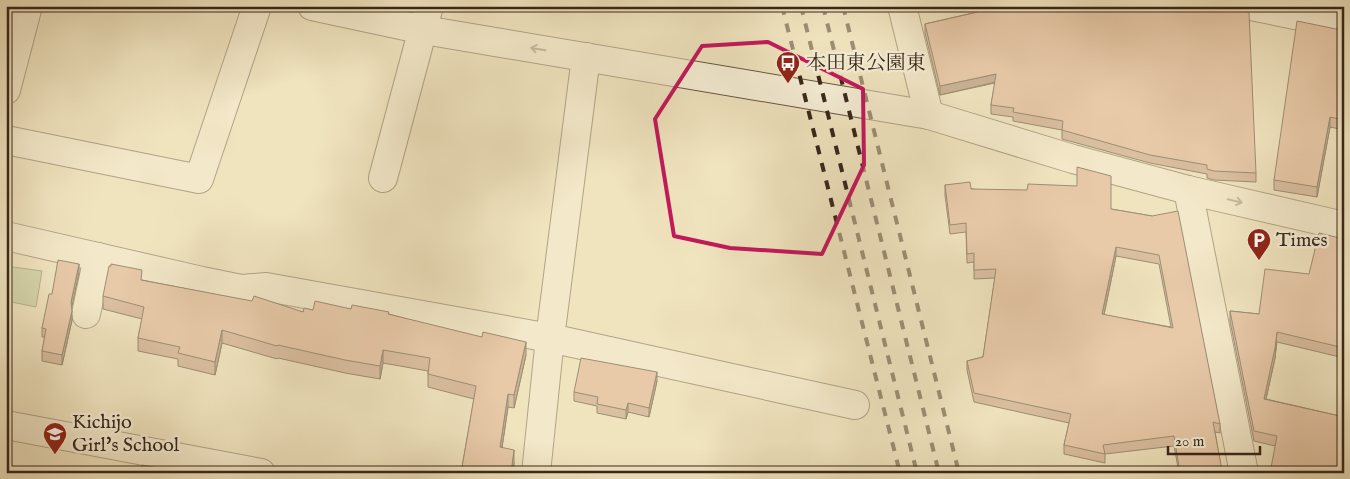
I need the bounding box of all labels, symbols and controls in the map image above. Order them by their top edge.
one-way arrow [530,44,546,54]
bus stop icon: 本田東公園東 [775,50,801,84]
place label: 本田東公園東 [806,51,926,76]
one-way arrow [1227,197,1243,206]
parking icon: Times [1246,227,1272,261]
place label: Times [1276,228,1328,253]
place label: Kichijo Girl's School [72,410,180,458]
school or university icon: Kichijo Girl's School [42,421,68,455]
scale bar [1168,424,1260,456]
text: 20 m [1175,432,1205,451]

